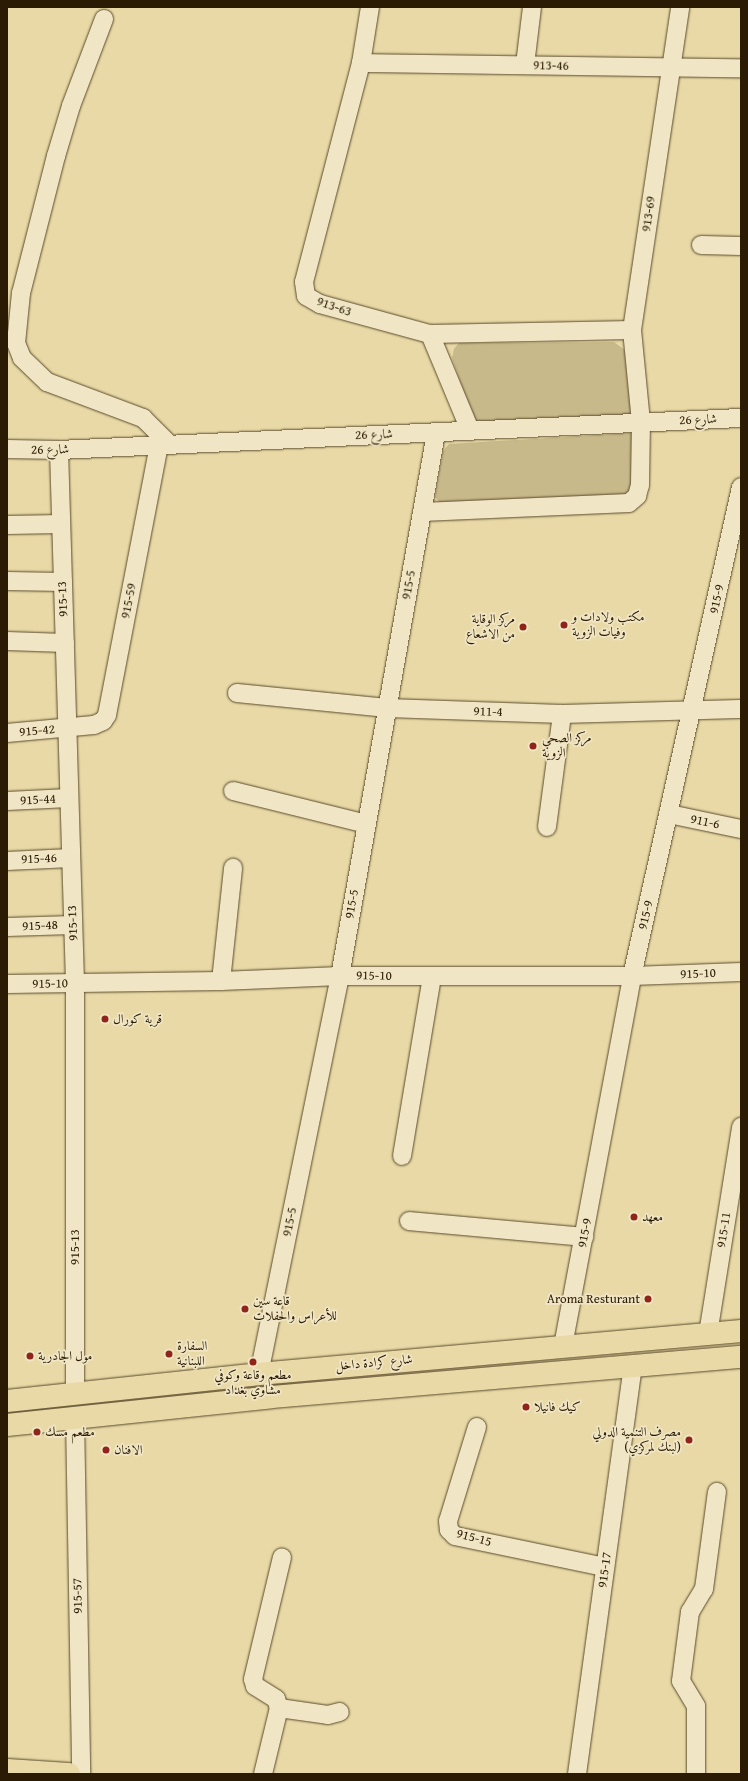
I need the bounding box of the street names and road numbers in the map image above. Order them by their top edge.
street label: 913-46 [533,58,569,74]
street label: 913-69 [639,195,659,233]
street label: 913-63 [315,294,353,320]
street label: شارع 26 [679,412,717,428]
street label: شارع 26 [355,427,393,443]
street label: شارع 26 [31,442,69,458]
street label: 915-5 [399,569,419,601]
street label: 915-13 [55,581,71,617]
street label: 915-59 [118,582,140,620]
street label: 915-9 [706,583,728,615]
street label: 911-4 [473,704,503,720]
street label: 915-42 [19,722,55,740]
street label: 915-44 [20,791,56,809]
street label: 911-6 [689,811,721,833]
street label: 915-46 [21,851,57,867]
street label: 915-5 [342,888,362,920]
street label: 915-9 [635,899,657,931]
street label: 915-13 [65,905,81,941]
street label: 915-48 [22,918,58,934]
street label: 915-10 [680,966,716,982]
street label: 915-10 [356,968,392,984]
street label: 915-10 [32,976,68,992]
street label: 915-5 [280,1206,300,1238]
street label: 915-11 [713,1211,735,1249]
street label: 915-9 [575,1217,595,1249]
street label: 915-13 [67,1229,83,1265]
street label: شارع كرادة داخل [335,1352,413,1374]
street label: 915-15 [455,1526,493,1550]
street label: 915-17 [595,1551,615,1589]
street label: 915-57 [70,1578,86,1614]

